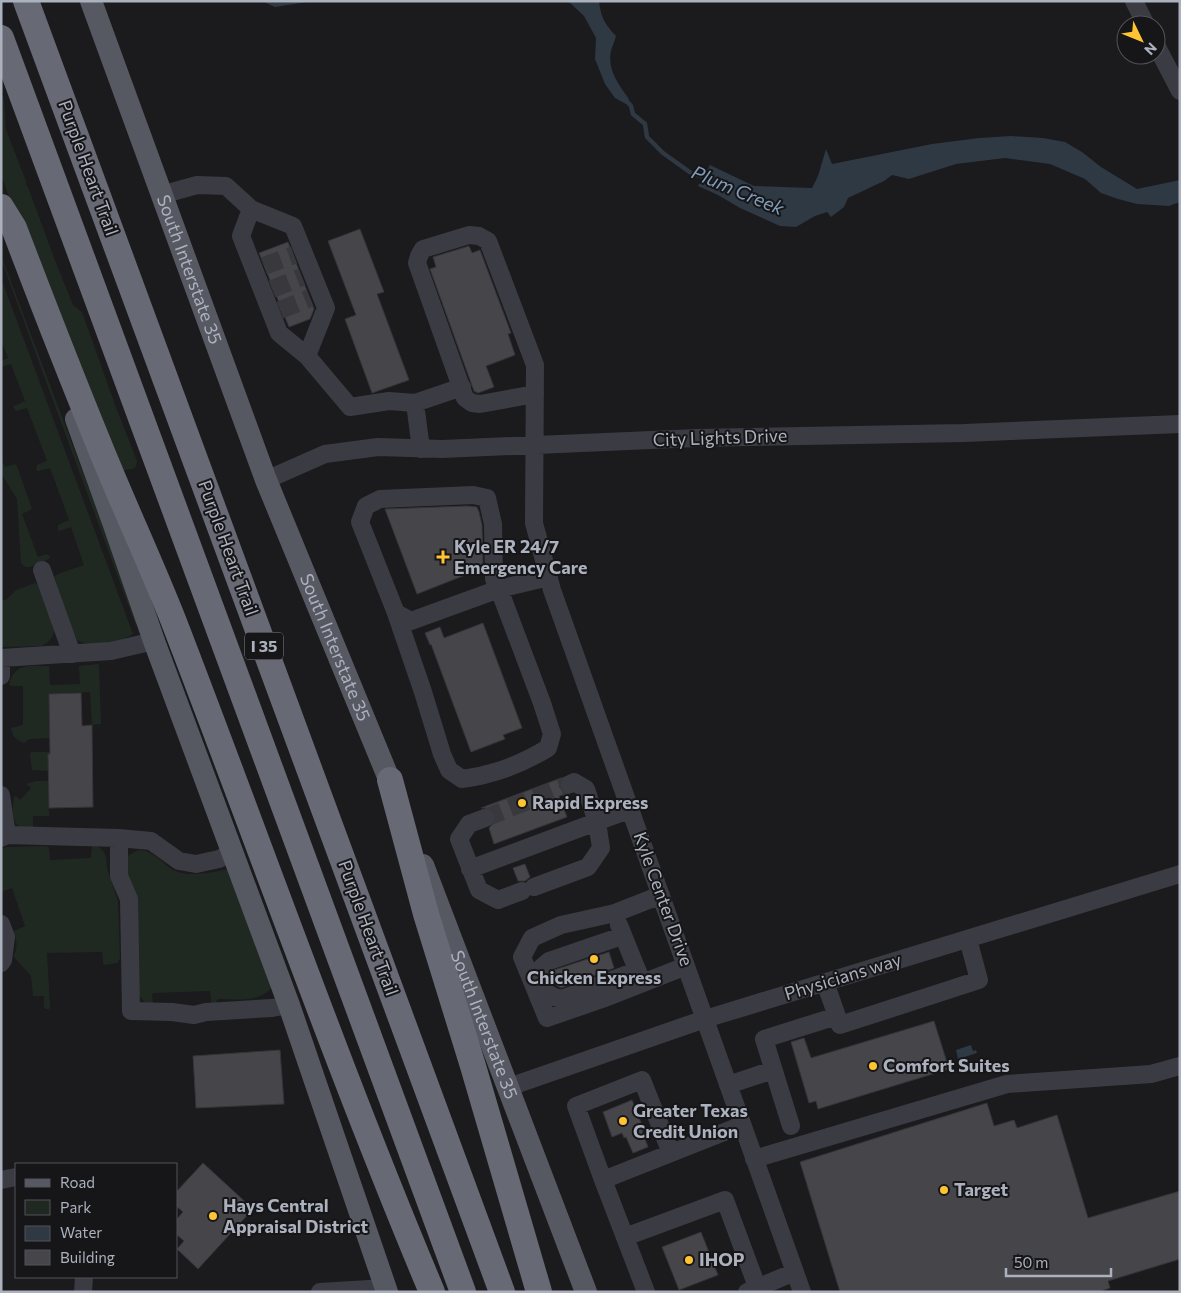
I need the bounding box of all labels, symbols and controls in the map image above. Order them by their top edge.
north arrow [1116,15,1166,65]
text: N [1141,40,1161,59]
street label: Purple Heart Trail [54,97,124,239]
water label: Plum Creek [689,160,789,220]
street label: South Interstate 35 [153,192,227,347]
street label: City Lights Drive [652,424,788,450]
street label: Purple Heart Trail [194,477,264,619]
place label: Kyle ER 24/7 Emergency Care [454,535,587,578]
marker: Kyle ER 24/7 Emergency Care [436,550,450,564]
street label: South Interstate 35 [296,570,376,724]
road number: I 35 [245,632,283,659]
place label: Rapid Express [532,791,648,813]
marker: Rapid Express [516,797,528,809]
street label: Kyle Center Drive [629,829,698,969]
street label: Purple Heart Trail [334,857,404,999]
street label: South Interstate 35 [447,947,523,1102]
street label: Physicians way [782,948,904,1004]
marker: Chicken Express [588,953,600,965]
place label: Chicken Express [527,966,661,988]
place label: Comfort Suites [883,1054,1010,1076]
marker: Comfort Suites [867,1060,879,1072]
place label: Greater Texas Credit Union [633,1099,748,1142]
marker: Greater Texas Credit Union [617,1115,629,1127]
legend [15,1163,178,1278]
text: Road [60,1173,95,1191]
place label: Target [954,1178,1008,1200]
marker: Target [938,1184,950,1196]
place label: Hays Central Appraisal District [223,1194,368,1237]
text: Park [60,1198,91,1216]
marker: Hays Central Appraisal District [207,1210,219,1222]
text: Water [60,1223,102,1241]
scale bar [1006,1246,1111,1278]
text: Building [60,1248,115,1266]
place label: IHOP [699,1248,745,1270]
text: 50 m [1014,1253,1048,1271]
marker: IHOP [683,1254,695,1266]

